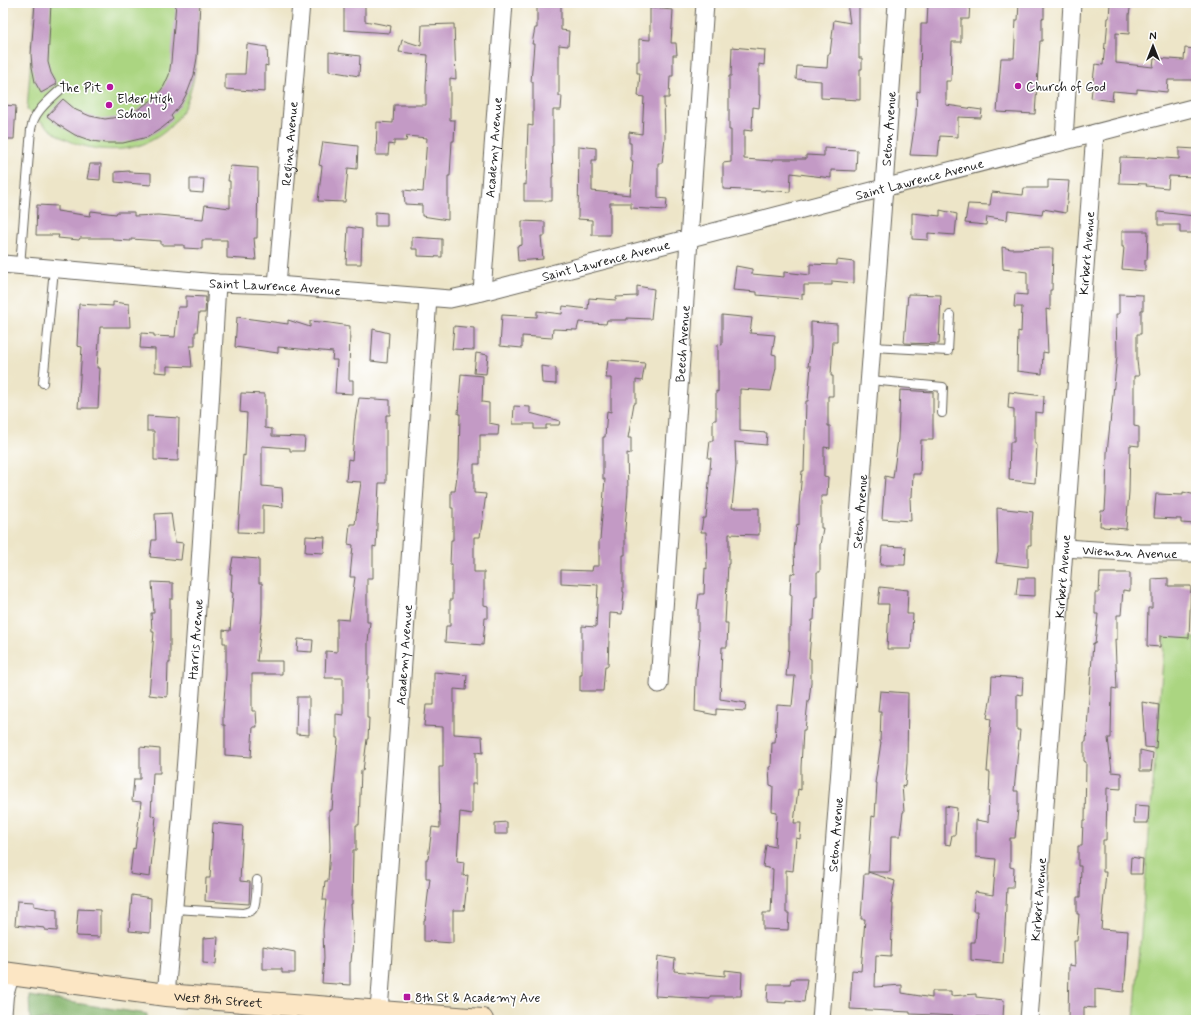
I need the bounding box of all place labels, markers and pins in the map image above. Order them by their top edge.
place label: Church of God [1026,79,1106,96]
place label: The Pit [60,80,102,97]
marker: Church of God [1013,81,1023,91]
marker: The Pit [105,82,115,92]
place label: Elder High School [117,91,173,123]
marker: Elder High School [104,100,114,110]
place label: 8th St & Academy Ave [415,990,541,1007]
marker: 8th St & Academy Ave [402,992,412,1002]

